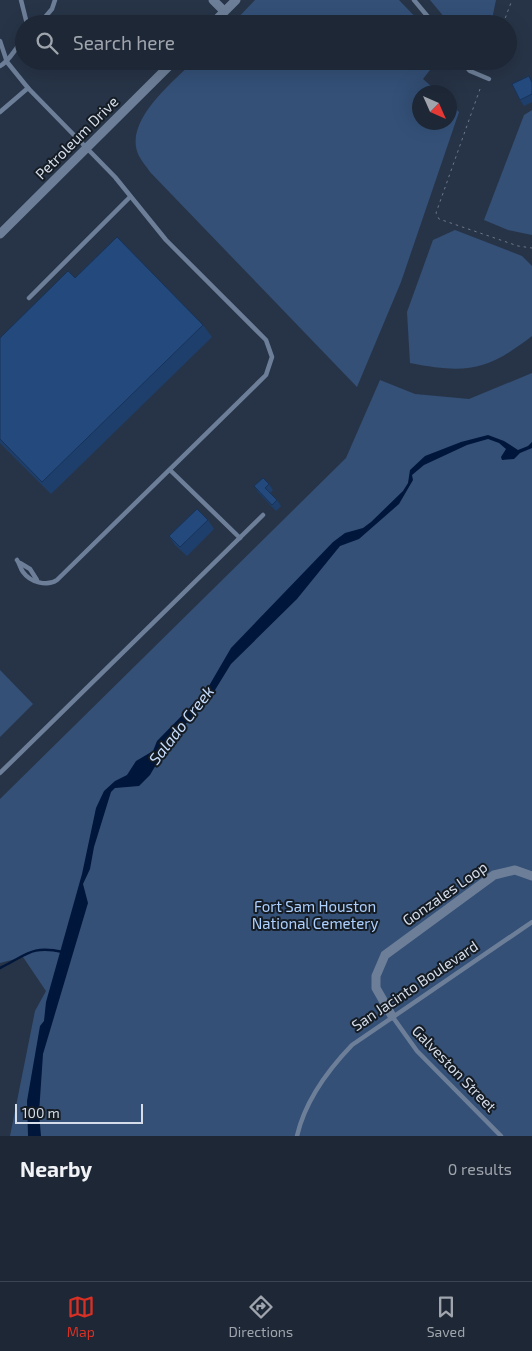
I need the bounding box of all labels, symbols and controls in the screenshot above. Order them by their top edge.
search box [15,15,517,70]
icon: search [33,29,61,57]
text: Search here [73,31,175,54]
north arrow [412,85,457,130]
street label: Petroleum Drive [31,92,122,183]
water label: Salado Creek [144,682,217,768]
street label: Gonzales Loop [399,857,490,929]
park label: Fort Sam Houston National Cemetery [252,897,378,932]
street label: San Jacinto Boulevard [348,936,481,1034]
street label: Galveston Street [409,1021,501,1116]
scale bar [15,1101,142,1124]
text: 100 m [22,1104,60,1121]
text: Nearby [20,1156,92,1181]
text: 0 results [448,1159,512,1178]
tab: Map [67,1293,95,1340]
tab: Directions [229,1293,293,1340]
tab: Saved [427,1293,465,1340]

